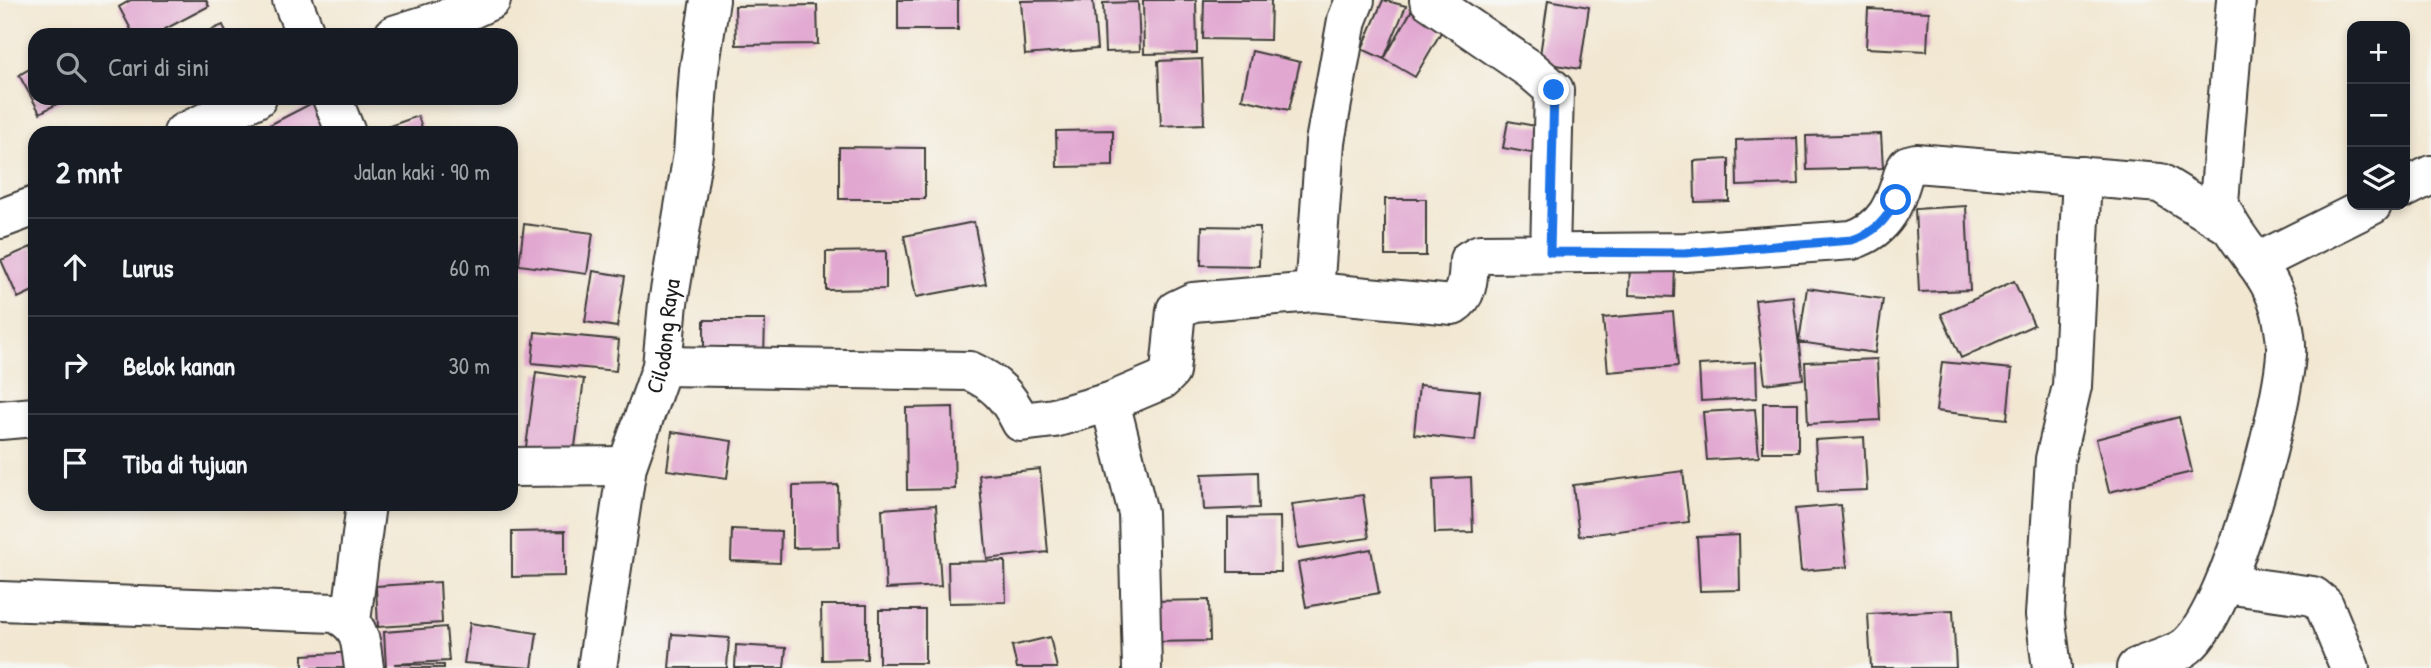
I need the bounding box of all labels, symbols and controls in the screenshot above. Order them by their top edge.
map controls [2347,21,2410,210]
button: + [2347,21,2410,84]
search box [28,28,518,105]
icon: search [52,48,90,86]
text: Cari di sini [108,49,210,84]
route end [1538,74,1569,105]
button: − [2347,84,2410,147]
button: layers [2347,147,2410,210]
text: 2 mnt [56,152,121,192]
text: Jalan kaki · 90 m [354,156,490,187]
route start [1880,184,1911,215]
icon: ahead [56,248,94,286]
text: Lurus [123,250,174,285]
text: 60 m [450,252,490,283]
street label: Cilodong Raya [638,276,687,397]
icon: right [56,346,94,384]
text: Belok kanan [123,348,235,383]
text: 30 m [448,350,490,381]
icon: arrive [56,444,94,482]
text: Tiba di tujuan [123,446,248,481]

